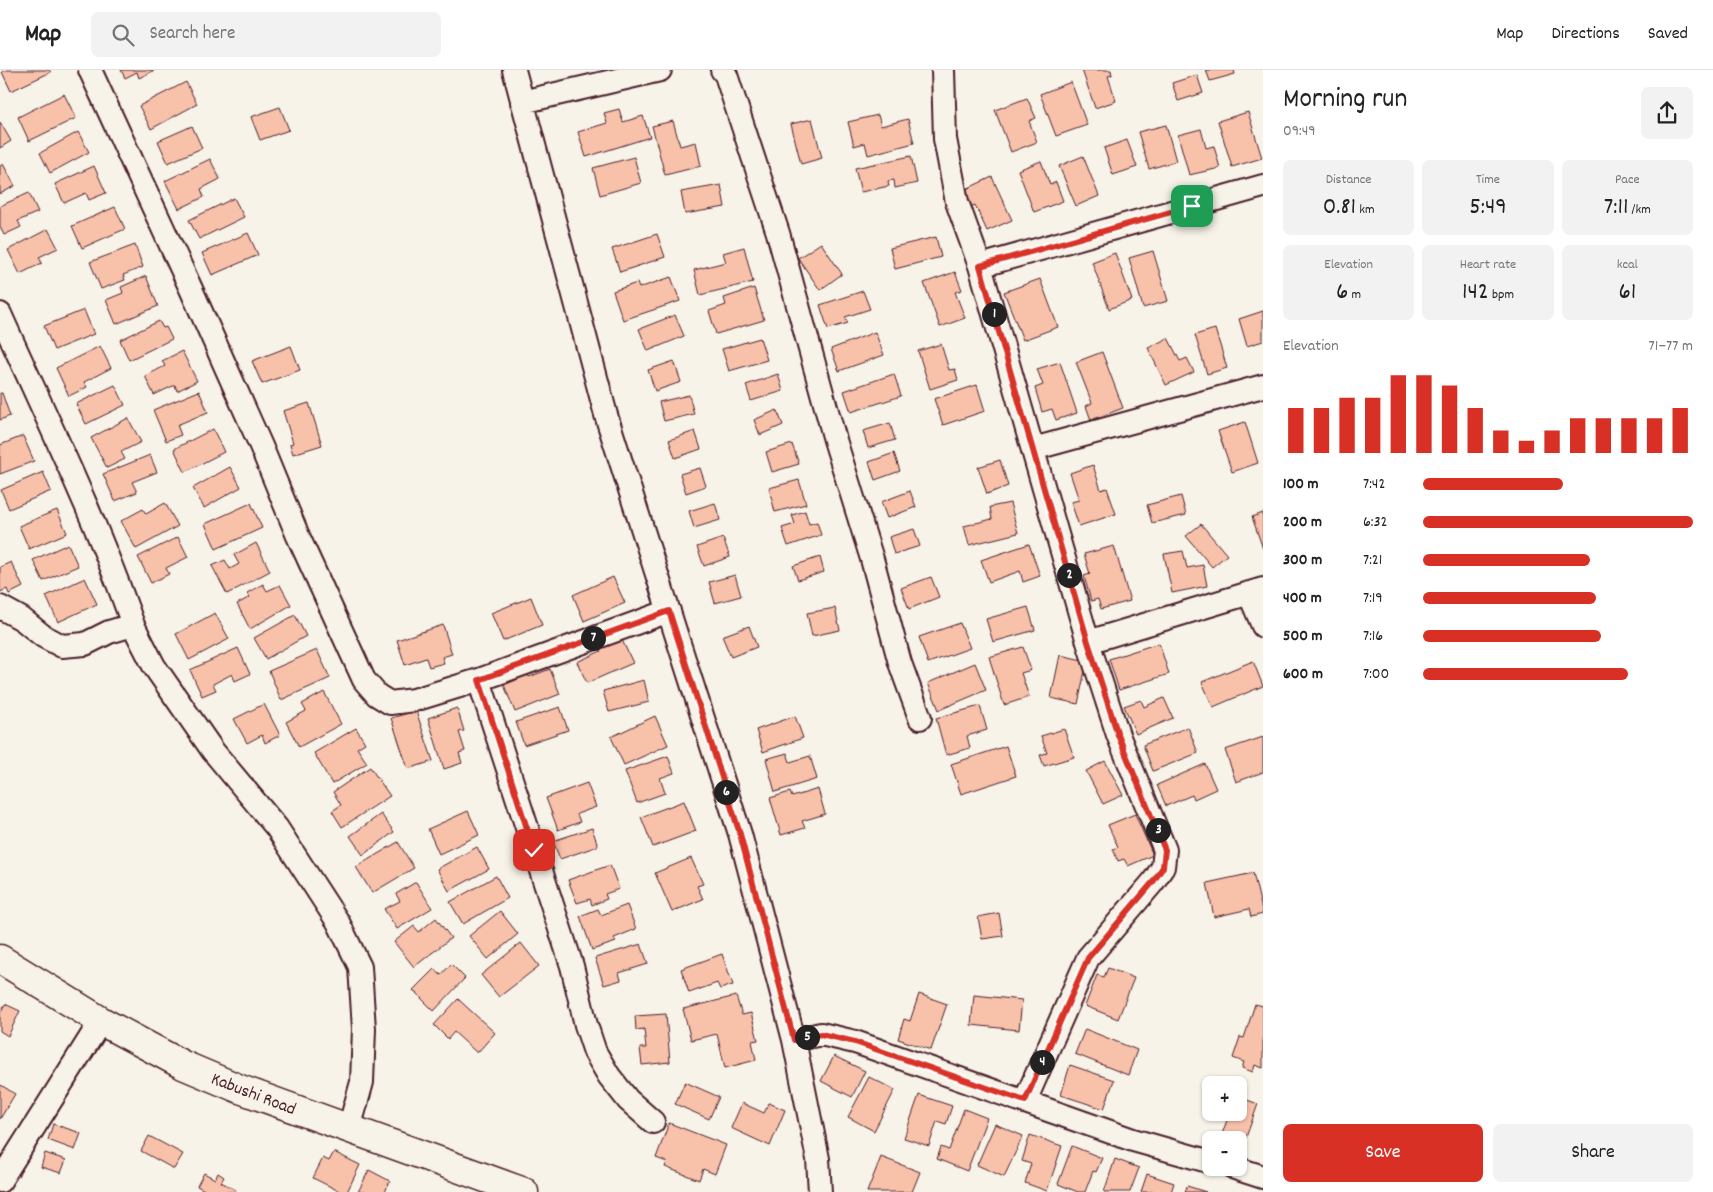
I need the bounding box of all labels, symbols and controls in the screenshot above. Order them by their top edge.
search box [91,12,441,57]
text: Map [25,18,61,52]
icon: search [109,21,137,49]
text: Search here [149,21,235,48]
text: Map [1496,22,1523,47]
text: Directions [1551,22,1620,47]
text: Saved [1648,22,1688,47]
text: Morning run [1283,81,1407,121]
button: share [1641,87,1693,139]
text: 09:49 [1283,120,1316,143]
text: Distance [1326,170,1372,190]
text: Time [1476,170,1500,190]
text: Pace [1615,170,1640,190]
pin [1171,185,1213,227]
text: 0.81 [1323,190,1356,226]
text: 5:49 [1469,190,1507,226]
text: 7:11 [1604,190,1628,226]
icon: arrive [1178,192,1206,220]
text: km [1356,200,1375,220]
text: /km [1628,200,1651,220]
text: Elevation [1324,255,1373,275]
text: Heart rate [1460,255,1516,275]
text: kcal [1617,255,1638,275]
text: 6 [1336,275,1348,311]
text: 142 [1462,275,1489,311]
text: 61 [1618,275,1636,311]
text: m [1348,285,1361,305]
text: bpm [1489,285,1514,305]
pin: 1 [982,302,1006,326]
text: 1 [993,304,996,324]
text: Elevation [1283,335,1339,358]
text: 71–77 m [1649,335,1693,358]
text: 100 m [1283,473,1319,496]
text: 7:42 [1363,473,1385,496]
text: 200 m [1283,511,1322,534]
text: 6:32 [1363,511,1388,534]
text: 300 m [1283,549,1322,572]
text: 7:21 [1363,549,1382,572]
pin: 2 [1056,562,1082,588]
text: 2 [1066,565,1073,585]
text: 400 m [1283,587,1322,610]
text: 7:19 [1363,587,1383,610]
text: 500 m [1283,625,1323,648]
text: 7:16 [1363,625,1383,648]
pin: 7 [580,626,606,650]
text: 7 [591,628,596,648]
text: 600 m [1283,663,1323,686]
text: 7:00 [1363,663,1389,686]
pin: 6 [714,780,738,804]
text: 6 [723,782,730,802]
pin: 3 [1146,818,1170,842]
text: 3 [1155,820,1162,840]
pin [513,829,555,871]
icon: check [520,836,548,864]
pin: 5 [794,1024,820,1050]
text: 5 [804,1027,811,1047]
pin: 4 [1030,1050,1054,1074]
text: 4 [1040,1052,1045,1072]
street label: Kabushi Road [207,1068,299,1123]
map controls [1202,1076,1247,1176]
button: + [1202,1076,1247,1121]
button: Save [1283,1124,1483,1182]
button: Share [1493,1124,1693,1182]
button: − [1202,1131,1247,1176]

